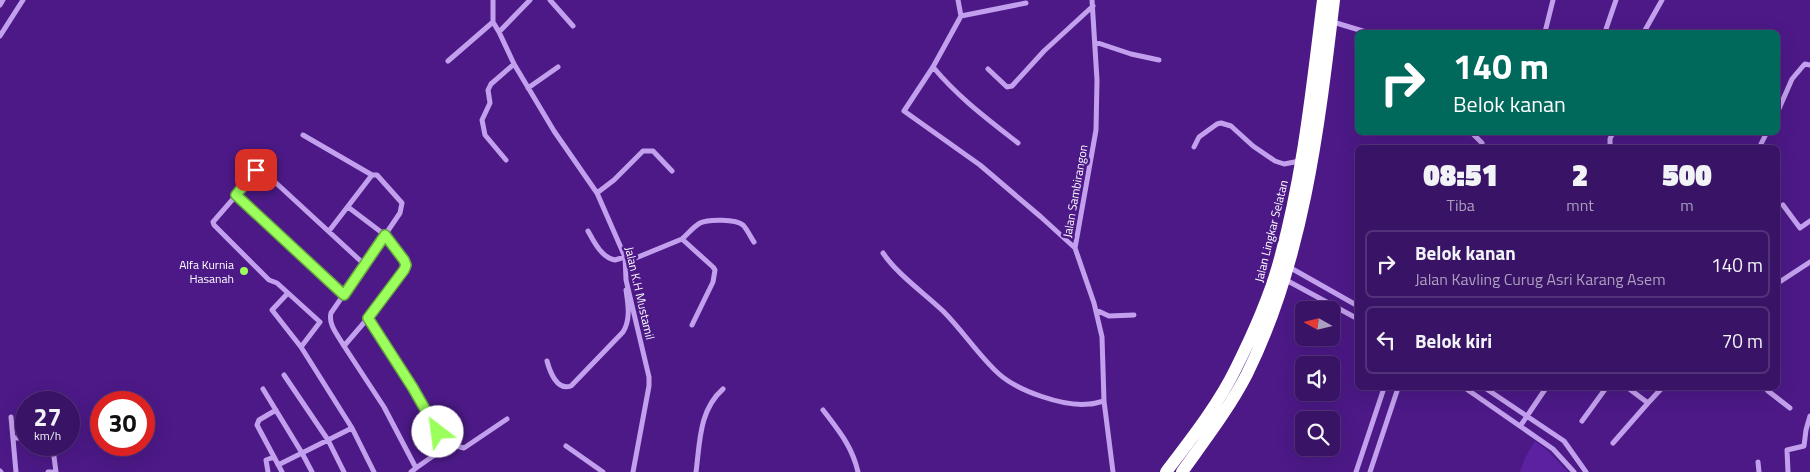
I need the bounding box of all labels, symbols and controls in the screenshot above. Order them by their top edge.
text: 140 m [1453,39,1549,93]
icon: right [1370,50,1435,115]
text: Belok kanan [1453,87,1566,121]
street label: Jalan Sambirangon [1057,143,1093,239]
pin [235,149,277,191]
text: 08:51 [1423,152,1498,198]
text: 2 [1572,152,1588,198]
text: 500 [1662,152,1712,198]
icon: arrive [242,156,270,184]
street label: Jalan Lingkar Selatan [1249,178,1293,284]
text: Tiba [1446,193,1475,217]
text: mnt [1566,193,1594,217]
text: m [1680,193,1694,217]
text: Belok kanan [1415,238,1516,267]
street label: Jalan K.H Mustamil [620,244,660,342]
icon: right [1372,250,1400,278]
text: 140 m [1711,250,1763,279]
place label: Alfa Kurnia Hasanah [179,255,234,288]
marker: Alfa Kurnia Hasanah [238,265,250,277]
text: Jalan Kavling Curug Asri Karang Asem [1415,267,1666,291]
north arrow [1295,301,1340,346]
map controls [1295,301,1340,456]
icon: left [1372,326,1400,354]
text: Belok kiri [1415,326,1492,355]
text: 70 m [1722,326,1763,355]
button: sound [1295,356,1340,401]
speed limit sign: 30 [90,391,155,456]
text: 27 [33,398,62,436]
position arrow [411,405,463,457]
button: search [1295,411,1340,456]
text: km/h [34,426,61,445]

